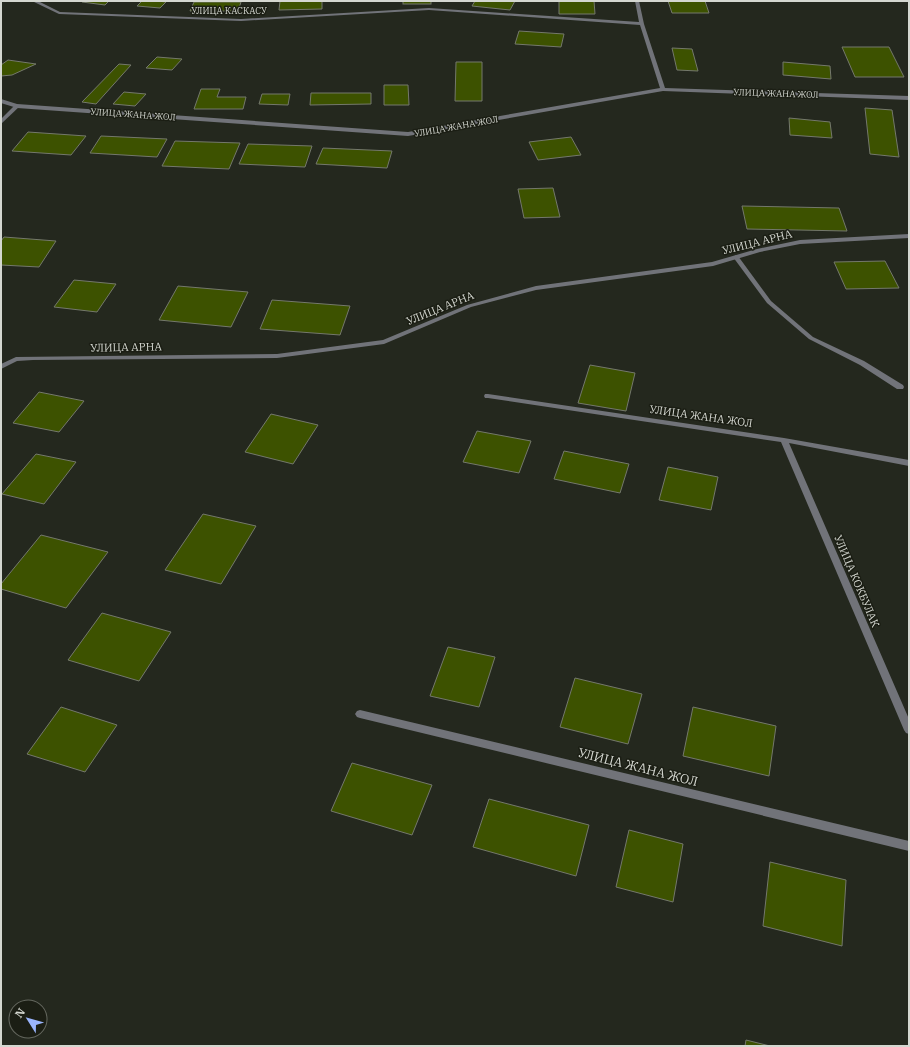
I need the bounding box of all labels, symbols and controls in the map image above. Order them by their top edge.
street label: УЛИЦА КАСКАСУ [191,5,267,16]
street label: УЛИЦА ЖАНА ЖОЛ [733,86,819,100]
street label: УЛИЦА ЖАНА ЖОЛ [90,106,176,122]
street label: УЛИЦА ЖАНА ЖОЛ [413,113,499,139]
street label: УЛИЦА АРНА [720,226,794,257]
street label: УЛИЦА АРНА [404,288,476,328]
street label: УЛИЦА АРНА [90,339,162,355]
street label: УЛИЦА ЖАНА ЖОЛ [648,402,754,430]
street label: УЛИЦА КОКБУЛАК [831,533,883,630]
street label: УЛИЦА ЖАНА ЖОЛ [576,744,700,790]
north arrow [8,999,48,1039]
text: N [12,1005,28,1021]

